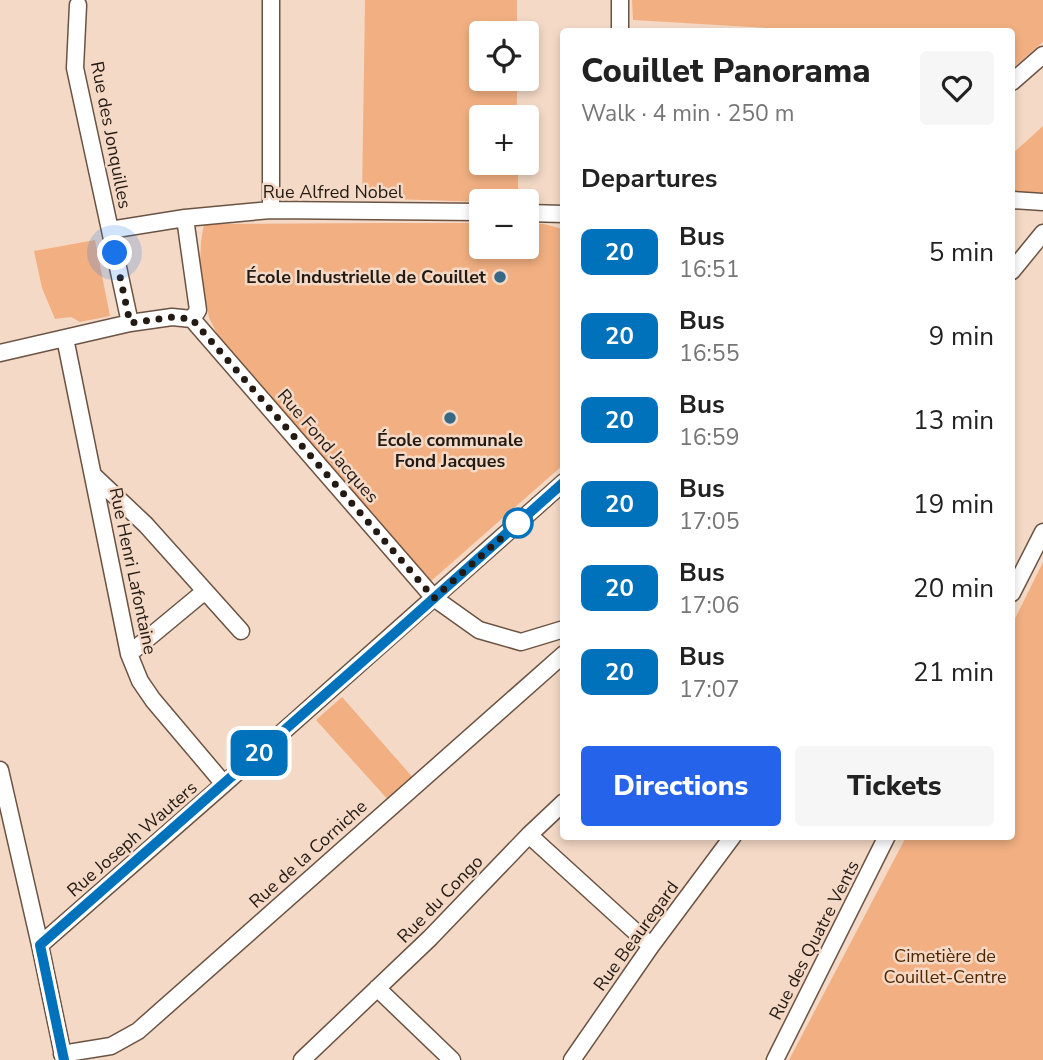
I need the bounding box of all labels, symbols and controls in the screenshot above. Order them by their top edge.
map controls [469,21,539,259]
button: locate [469,21,539,91]
text: Couillet Panorama [581,49,871,94]
button: heart [920,51,994,125]
street label: Rue des Jonquilles [85,59,137,211]
text: Walk · 4 min · 250 m [581,98,794,129]
button: + [469,105,539,175]
text: Departures [581,161,717,196]
street label: Rue Alfred Nobel [263,180,404,204]
button: − [469,189,539,259]
text: Bus [679,219,725,254]
your location [97,235,132,270]
text: 5 min [929,235,994,270]
text: 20 [605,236,634,268]
text: 16:51 [679,254,739,285]
place label: École Industrielle de Couillet [246,265,486,289]
marker: École Industrielle de Couillet [492,269,508,285]
text: Bus [679,303,725,338]
text: 9 min [929,319,994,354]
text: 20 [605,320,634,352]
text: 16:55 [679,338,739,369]
street label: Rue Fond Jacques [272,384,384,508]
text: Bus [679,387,725,422]
text: 13 min [913,403,994,438]
text: 20 [605,404,634,436]
marker: École communale Fond Jacques [442,410,458,426]
text: 16:59 [679,422,739,453]
place label: École communale Fond Jacques [377,428,523,473]
text: Bus [679,471,725,506]
street label: Rue Henri Lafontaine [104,485,162,657]
text: 19 min [913,487,994,522]
text: 20 [605,488,634,520]
text: 17:05 [679,506,739,537]
unlabelled marker [503,508,533,538]
text: Bus [679,555,725,590]
text: 20 min [913,571,994,606]
text: 20 [605,572,634,604]
text: 17:06 [679,590,739,621]
text: Bus [679,639,725,674]
text: 21 min [913,655,994,690]
text: 20 [605,656,634,688]
text: 17:07 [679,674,739,705]
line badge: 20 [228,730,290,776]
text: 20 [245,737,273,769]
button: Directions [581,746,781,826]
button: Tickets [795,746,994,826]
street label: Rue Joseph Wauters [62,776,202,902]
street label: Rue de la Corniche [244,795,372,913]
street label: Rue du Congo [392,850,488,948]
street label: Rue des Quatre Vents [763,856,865,1024]
street label: Rue Beauregard [588,876,684,996]
park label: Cimetière de Couillet-Centre [883,944,1007,989]

